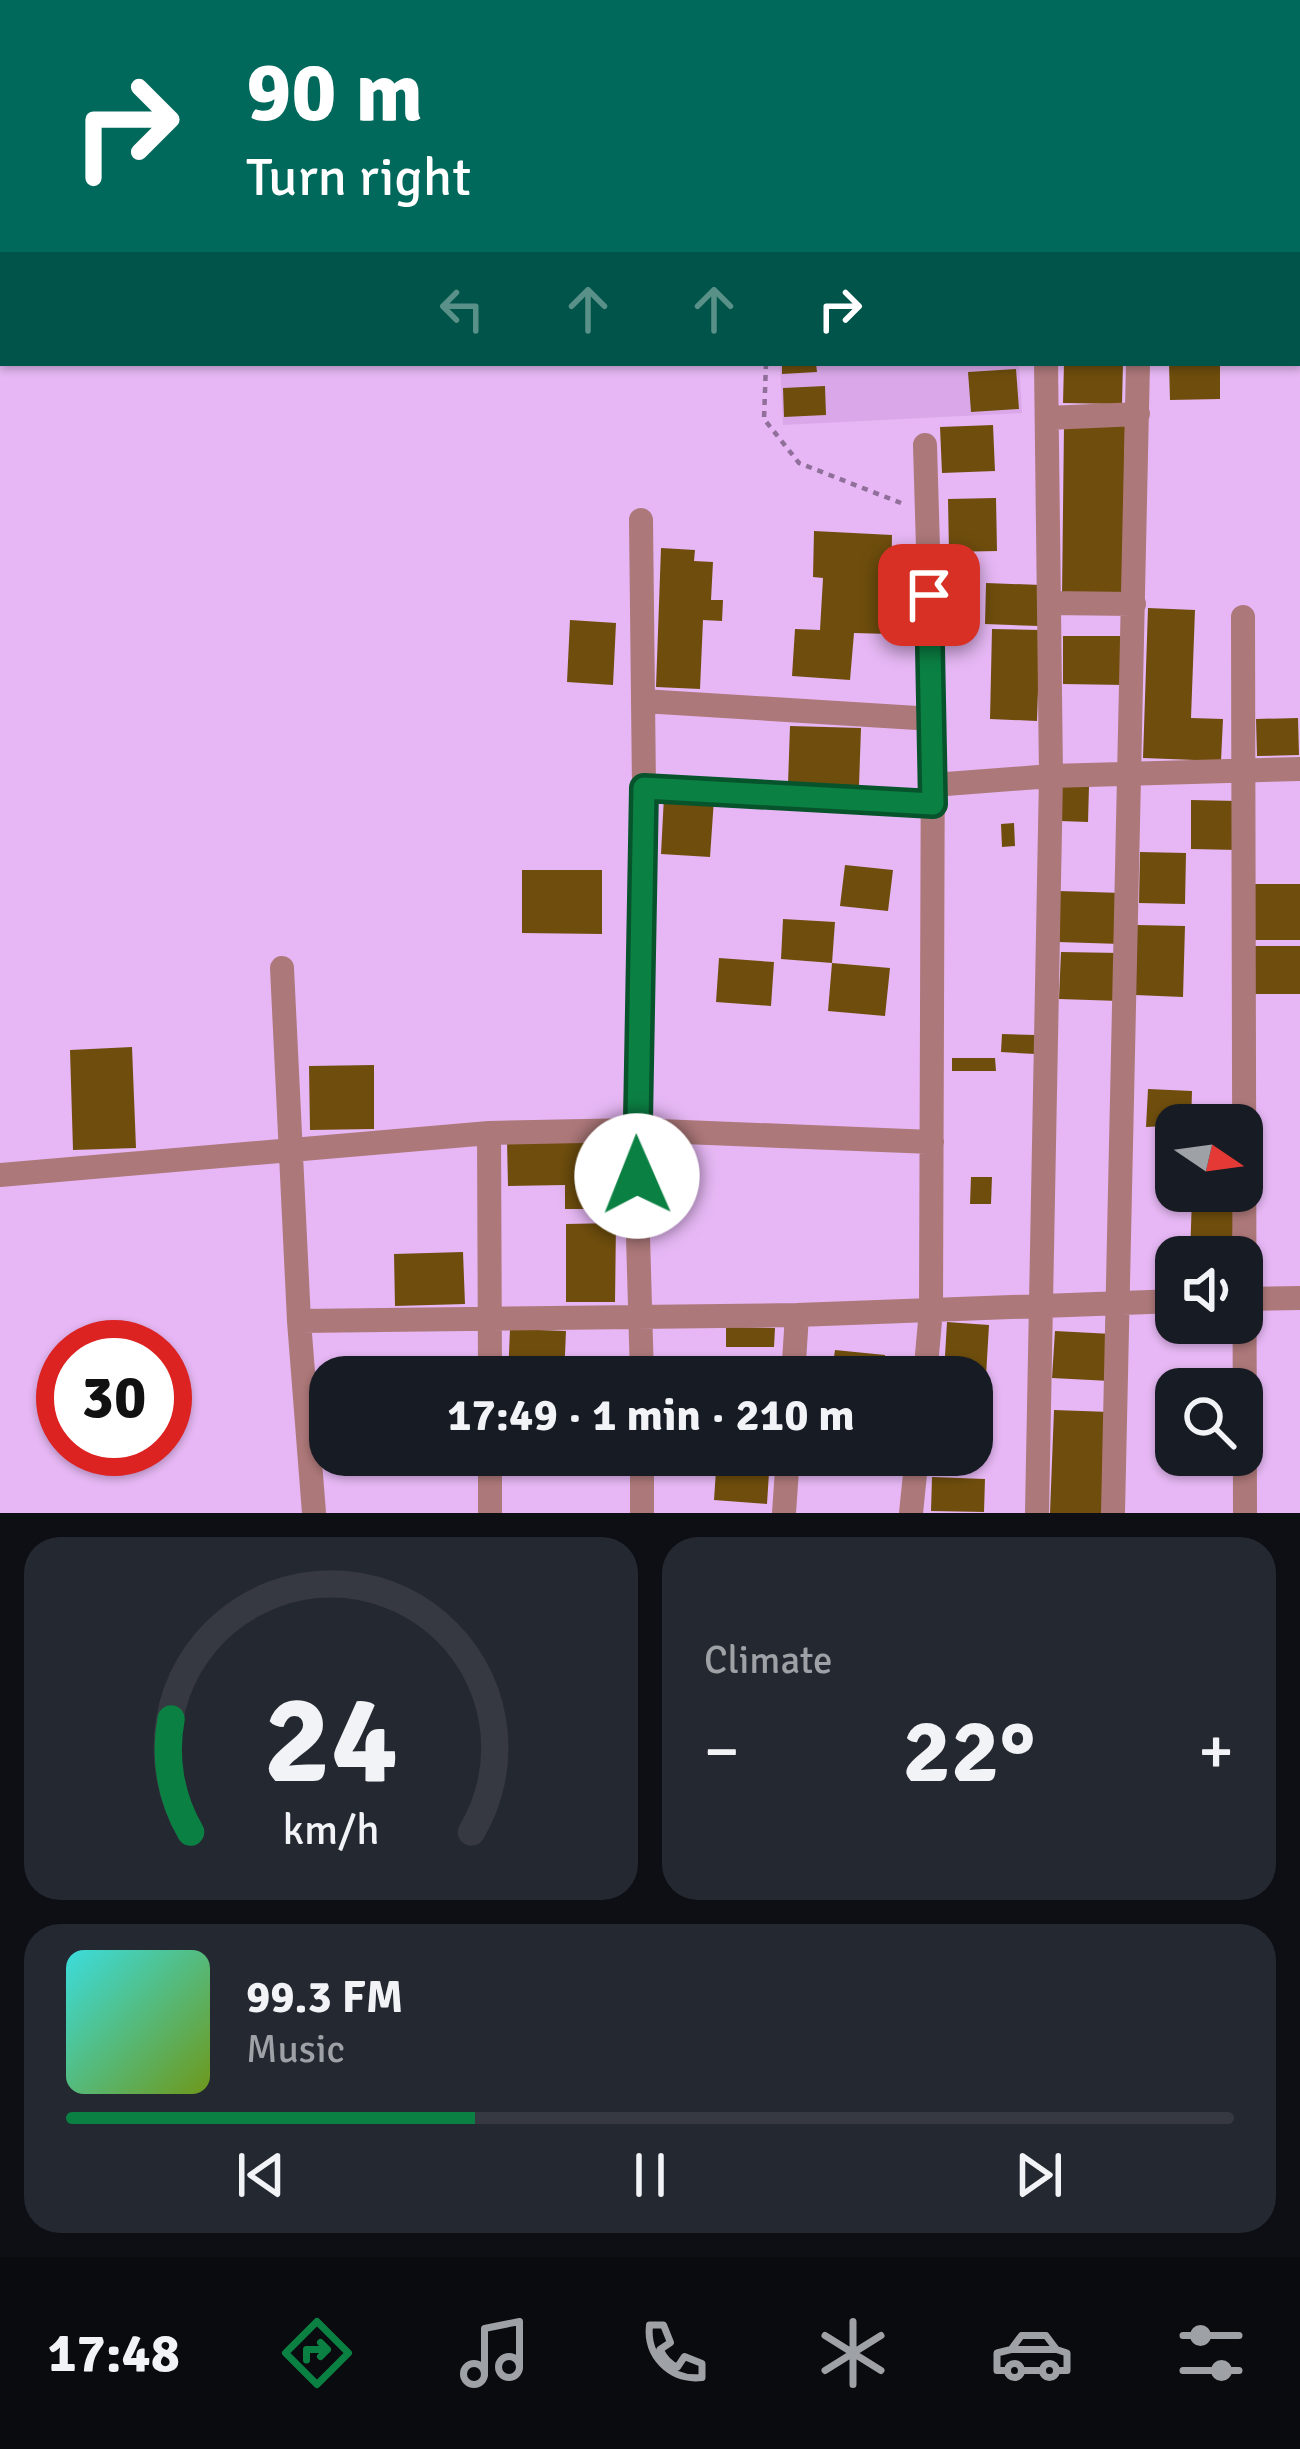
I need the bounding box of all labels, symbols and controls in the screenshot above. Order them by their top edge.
text: 90 m [246,41,423,145]
icon: right [48,48,204,204]
text: Turn right [246,144,471,211]
icon: left [429,276,495,342]
icon: ahead [555,276,621,342]
icon: ahead [681,276,747,342]
icon: right [807,276,873,342]
pin [878,544,980,646]
icon: arrive [896,562,962,628]
north arrow [1155,1104,1263,1212]
map controls [1155,1104,1263,1476]
position arrow [574,1113,700,1239]
button: sound [1155,1236,1263,1344]
speed limit sign: 30 [36,1320,192,1476]
button: search [1155,1368,1263,1476]
text: 17:49 · 1 min · 210 m [447,1388,855,1443]
text: Climate [704,1636,833,1684]
text: 24 [264,1664,398,1817]
text: 22° [902,1696,1036,1807]
text: − [704,1711,740,1792]
text: + [1198,1711,1234,1792]
text: km/h [282,1803,380,1856]
text: 99.3 FM [246,1970,403,2025]
text: Music [246,2025,345,2073]
icon: previous [228,2142,294,2208]
icon: pause [617,2142,683,2208]
icon: next [1006,2142,1072,2208]
icon: directions [275,2311,359,2395]
icon: music [453,2311,537,2395]
icon: phone [632,2311,716,2395]
icon: climate [811,2311,895,2395]
icon: car [990,2311,1074,2395]
icon: filters [1169,2311,1253,2395]
text: 17:48 [47,2320,180,2387]

